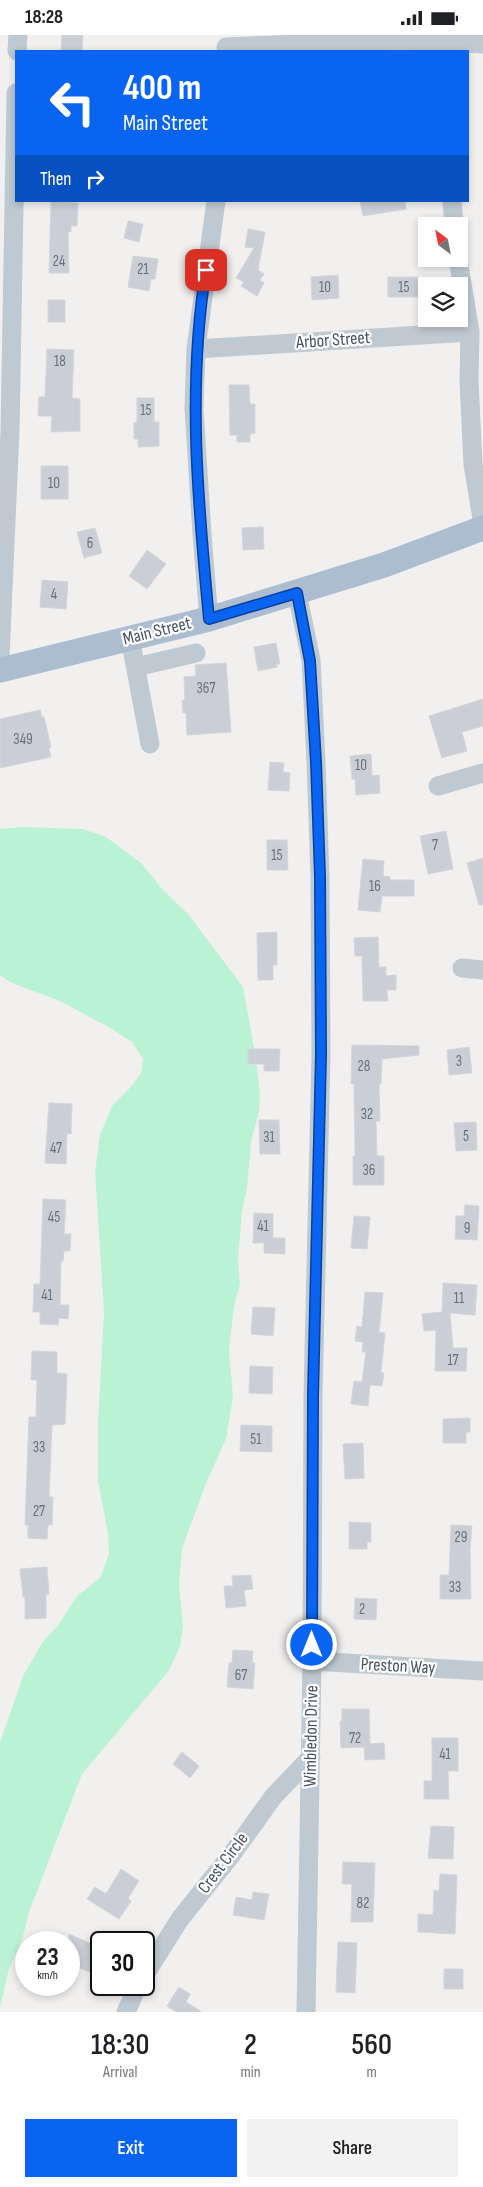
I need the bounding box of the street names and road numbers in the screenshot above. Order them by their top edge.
street label: Arbor Street [294,327,371,353]
street label: Main Street [121,612,194,650]
street label: Preston Way [360,1654,436,1678]
street label: Wimbledon Drive [300,1685,322,1787]
street label: Crest Circle [193,1829,253,1897]

